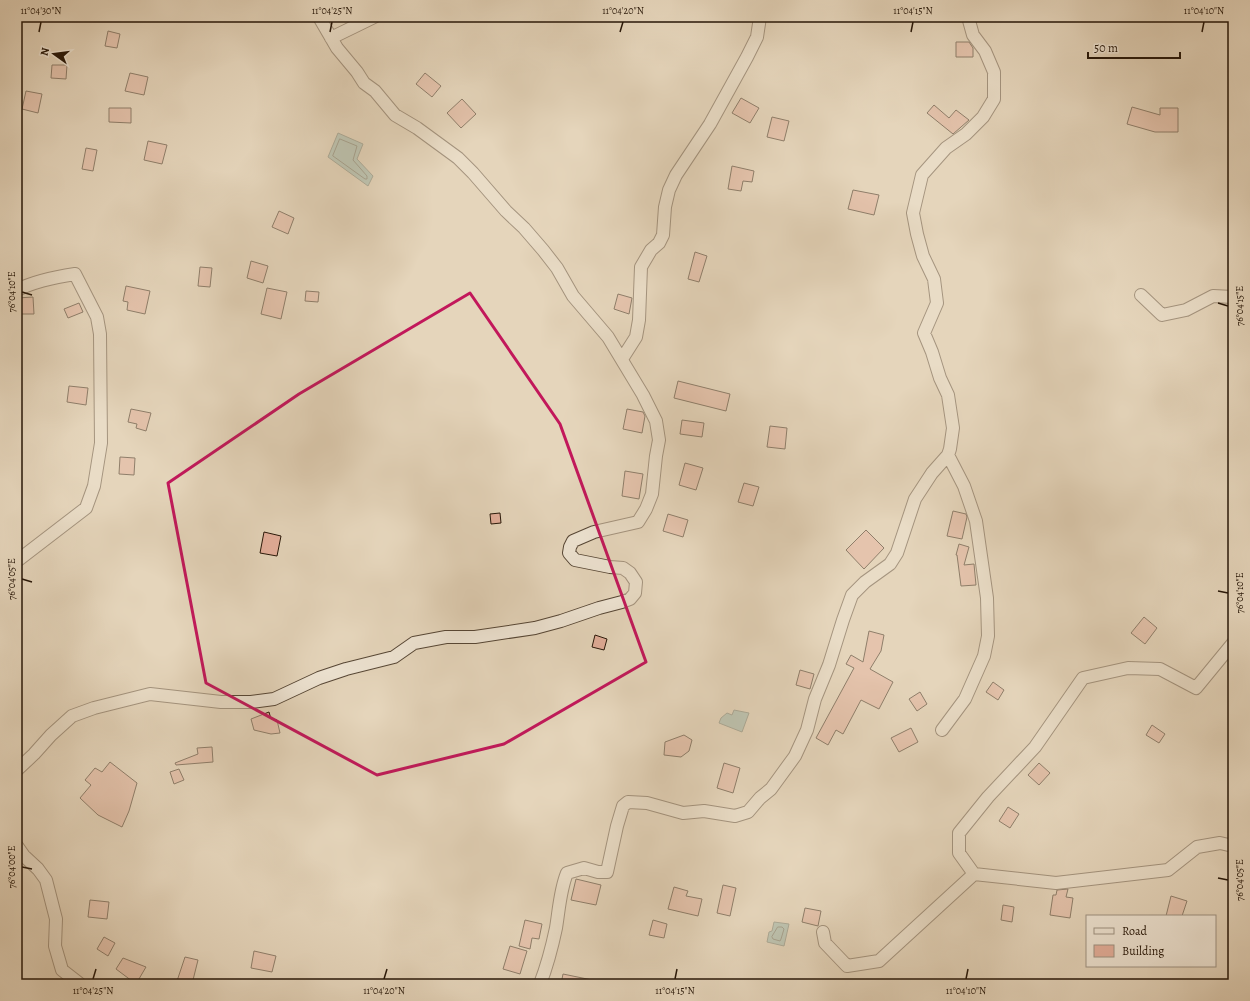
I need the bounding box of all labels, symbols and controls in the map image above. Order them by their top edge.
text: 11°04'30"N [20,4,62,17]
text: 11°04'25"N [312,4,352,17]
text: 11°04'20"N [602,4,644,17]
text: 11°04'15"N [893,4,933,17]
text: 11°04'10"N [1184,4,1224,17]
north arrow [34,34,74,74]
scale bar [1088,34,1180,60]
text: 50 m [1094,40,1118,56]
text: N [37,46,53,57]
text: 76°04'10"E [5,271,18,313]
text: 76°04'15"E [1233,286,1246,326]
text: 76°04'05"E [5,558,18,600]
text: 76°04'10"E [1233,572,1246,614]
text: 76°04'00"E [5,845,18,889]
text: 76°04'05"E [1233,859,1246,901]
legend [1086,915,1216,967]
text: Road [1122,923,1148,939]
text: Building [1122,943,1164,959]
text: 11°04'25"N [73,984,113,997]
text: 11°04'20"N [363,984,405,997]
text: 11°04'15"N [655,984,695,997]
text: 11°04'10"N [946,984,986,997]

